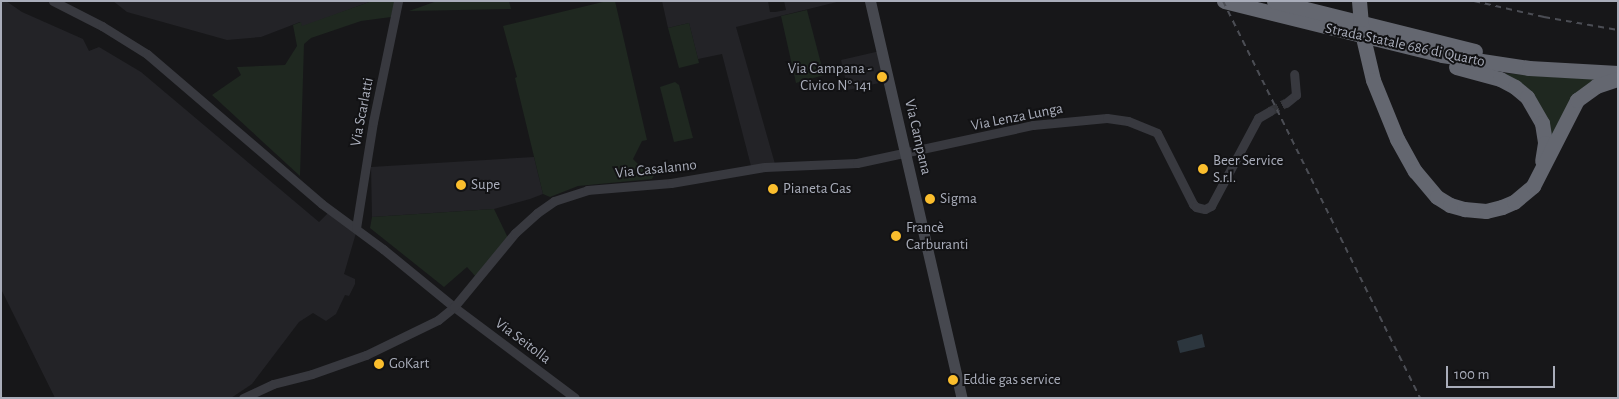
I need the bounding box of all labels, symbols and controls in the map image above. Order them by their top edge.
street label: Strada Statale 686 di Quarto [1324,19,1486,71]
place label: Via Campana - Civico N° 141 [788,59,872,94]
marker: Via Campana - Civico N° 141 [876,71,888,83]
street label: Via Scarlatti [347,76,377,148]
street label: Via Campana [901,97,935,177]
street label: Via Lenza Lunga [970,99,1064,135]
place label: Beer Service S.r.l. [1213,151,1283,186]
street label: Via Casalanno [614,156,698,182]
marker: Beer Service S.r.l. [1197,163,1209,175]
place label: Supe [471,176,500,194]
marker: Supe [455,179,467,191]
place label: Pianeta Gas [783,180,851,198]
marker: Pianeta Gas [767,183,779,195]
place label: Sigma [940,190,977,208]
marker: Sigma [924,193,936,205]
place label: Francè Carburanti [906,218,968,253]
marker: Francè Carburanti [890,230,902,242]
street label: Via Seitolla [492,314,554,368]
place label: GoKart [389,355,429,373]
scale bar [1449,356,1558,388]
marker: GoKart [373,358,385,370]
text: 100 m [1454,367,1489,382]
place label: Eddie gas service [963,371,1061,389]
marker: Eddie gas service [947,374,959,386]

